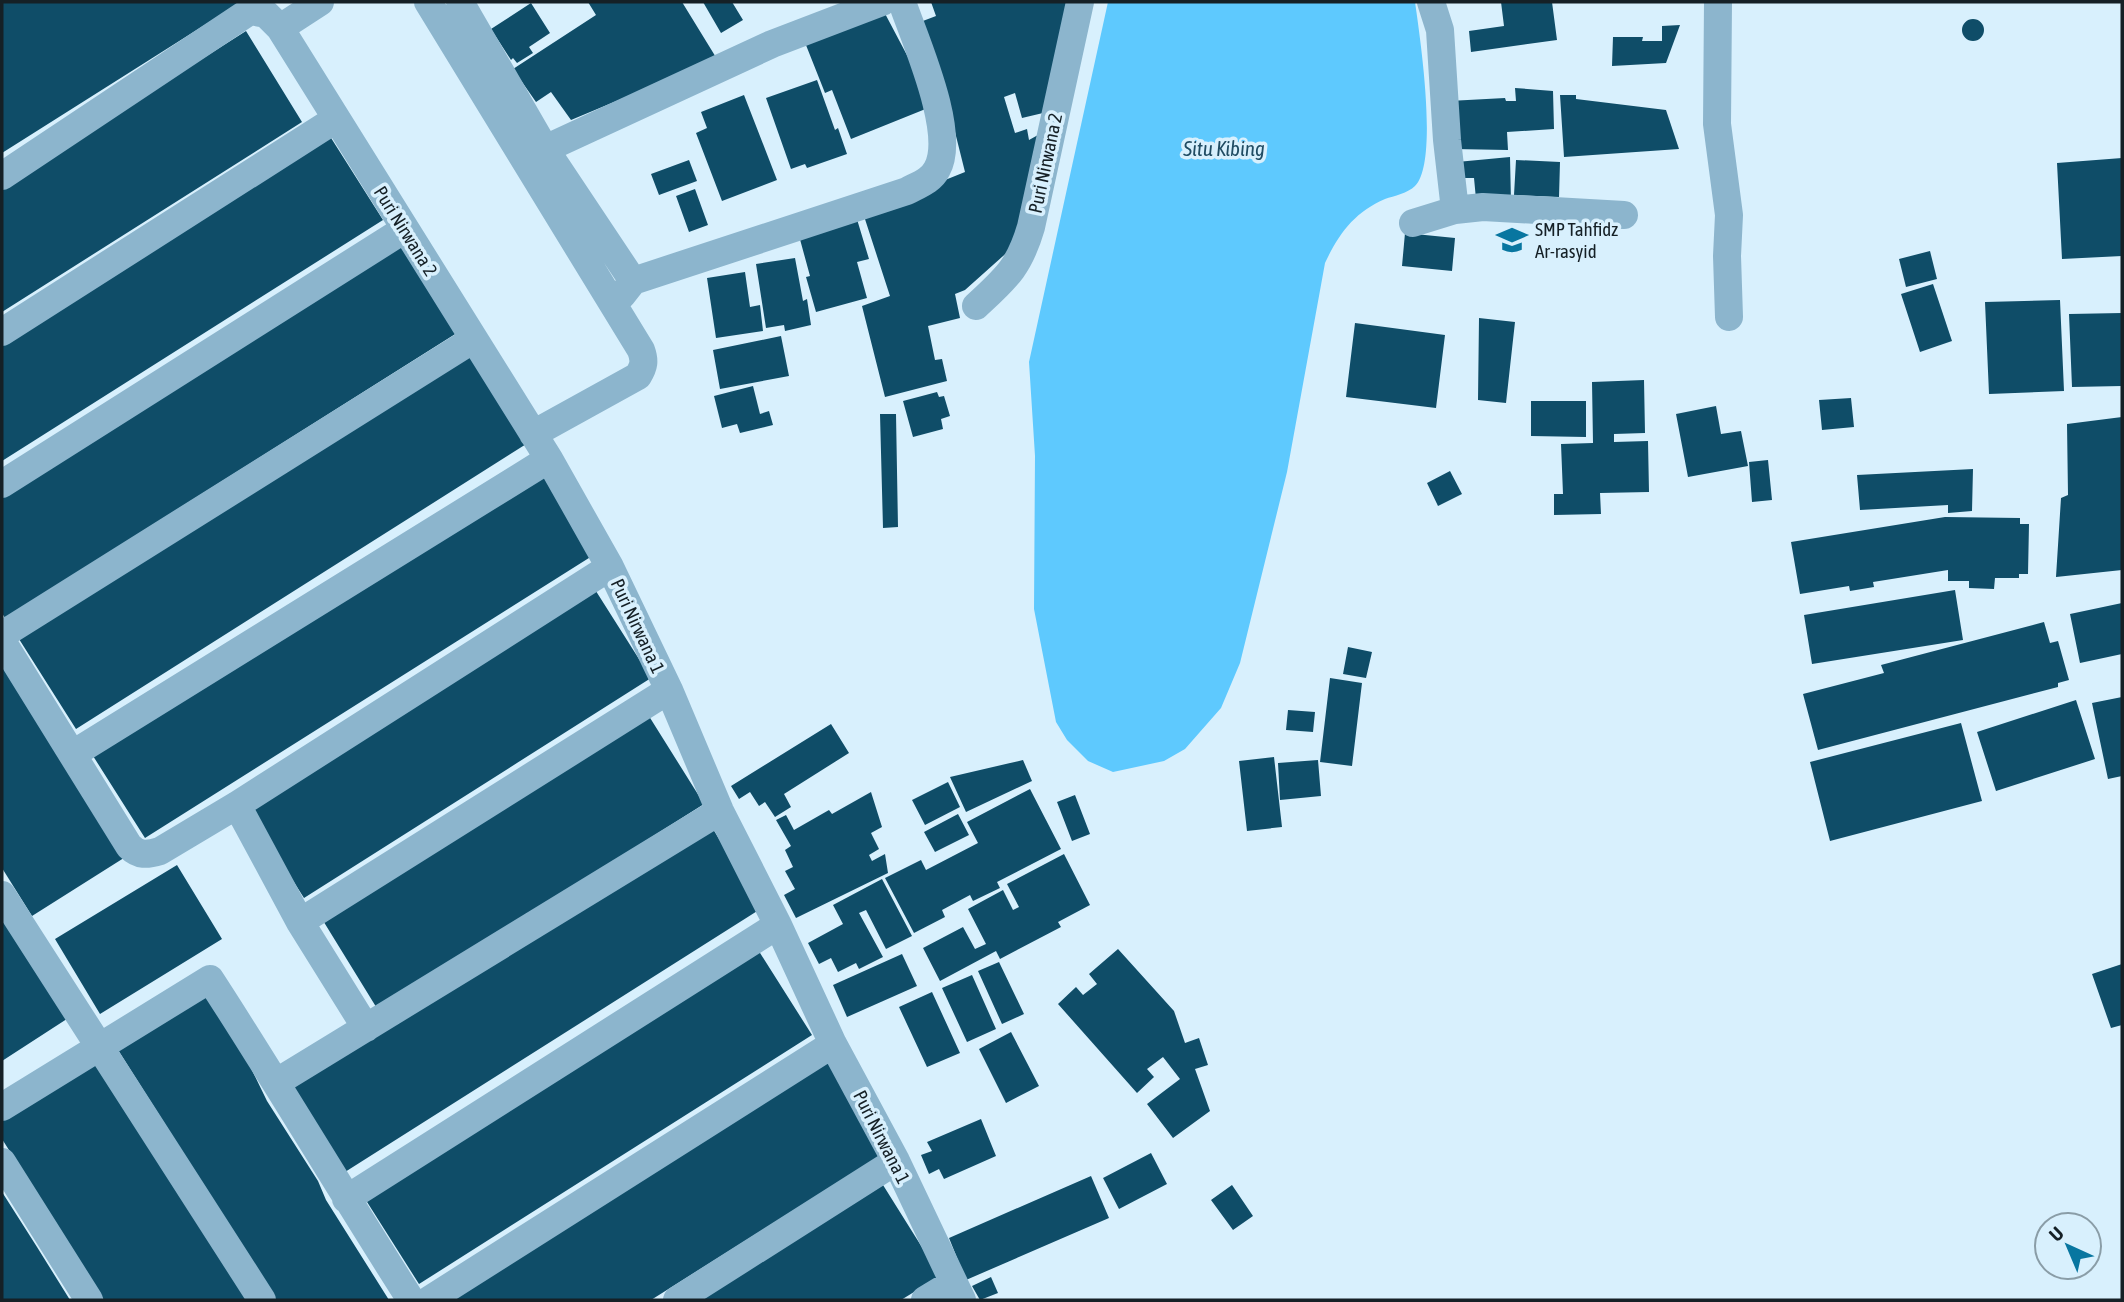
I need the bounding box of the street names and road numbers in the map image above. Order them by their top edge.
street label: Puri Nirwana 2 [1024,111,1066,215]
street label: Puri Nirwana 2 [370,182,442,280]
street label: Puri Nirwana 1 [607,575,669,677]
street label: Puri Nirwana 1 [849,1087,915,1187]

